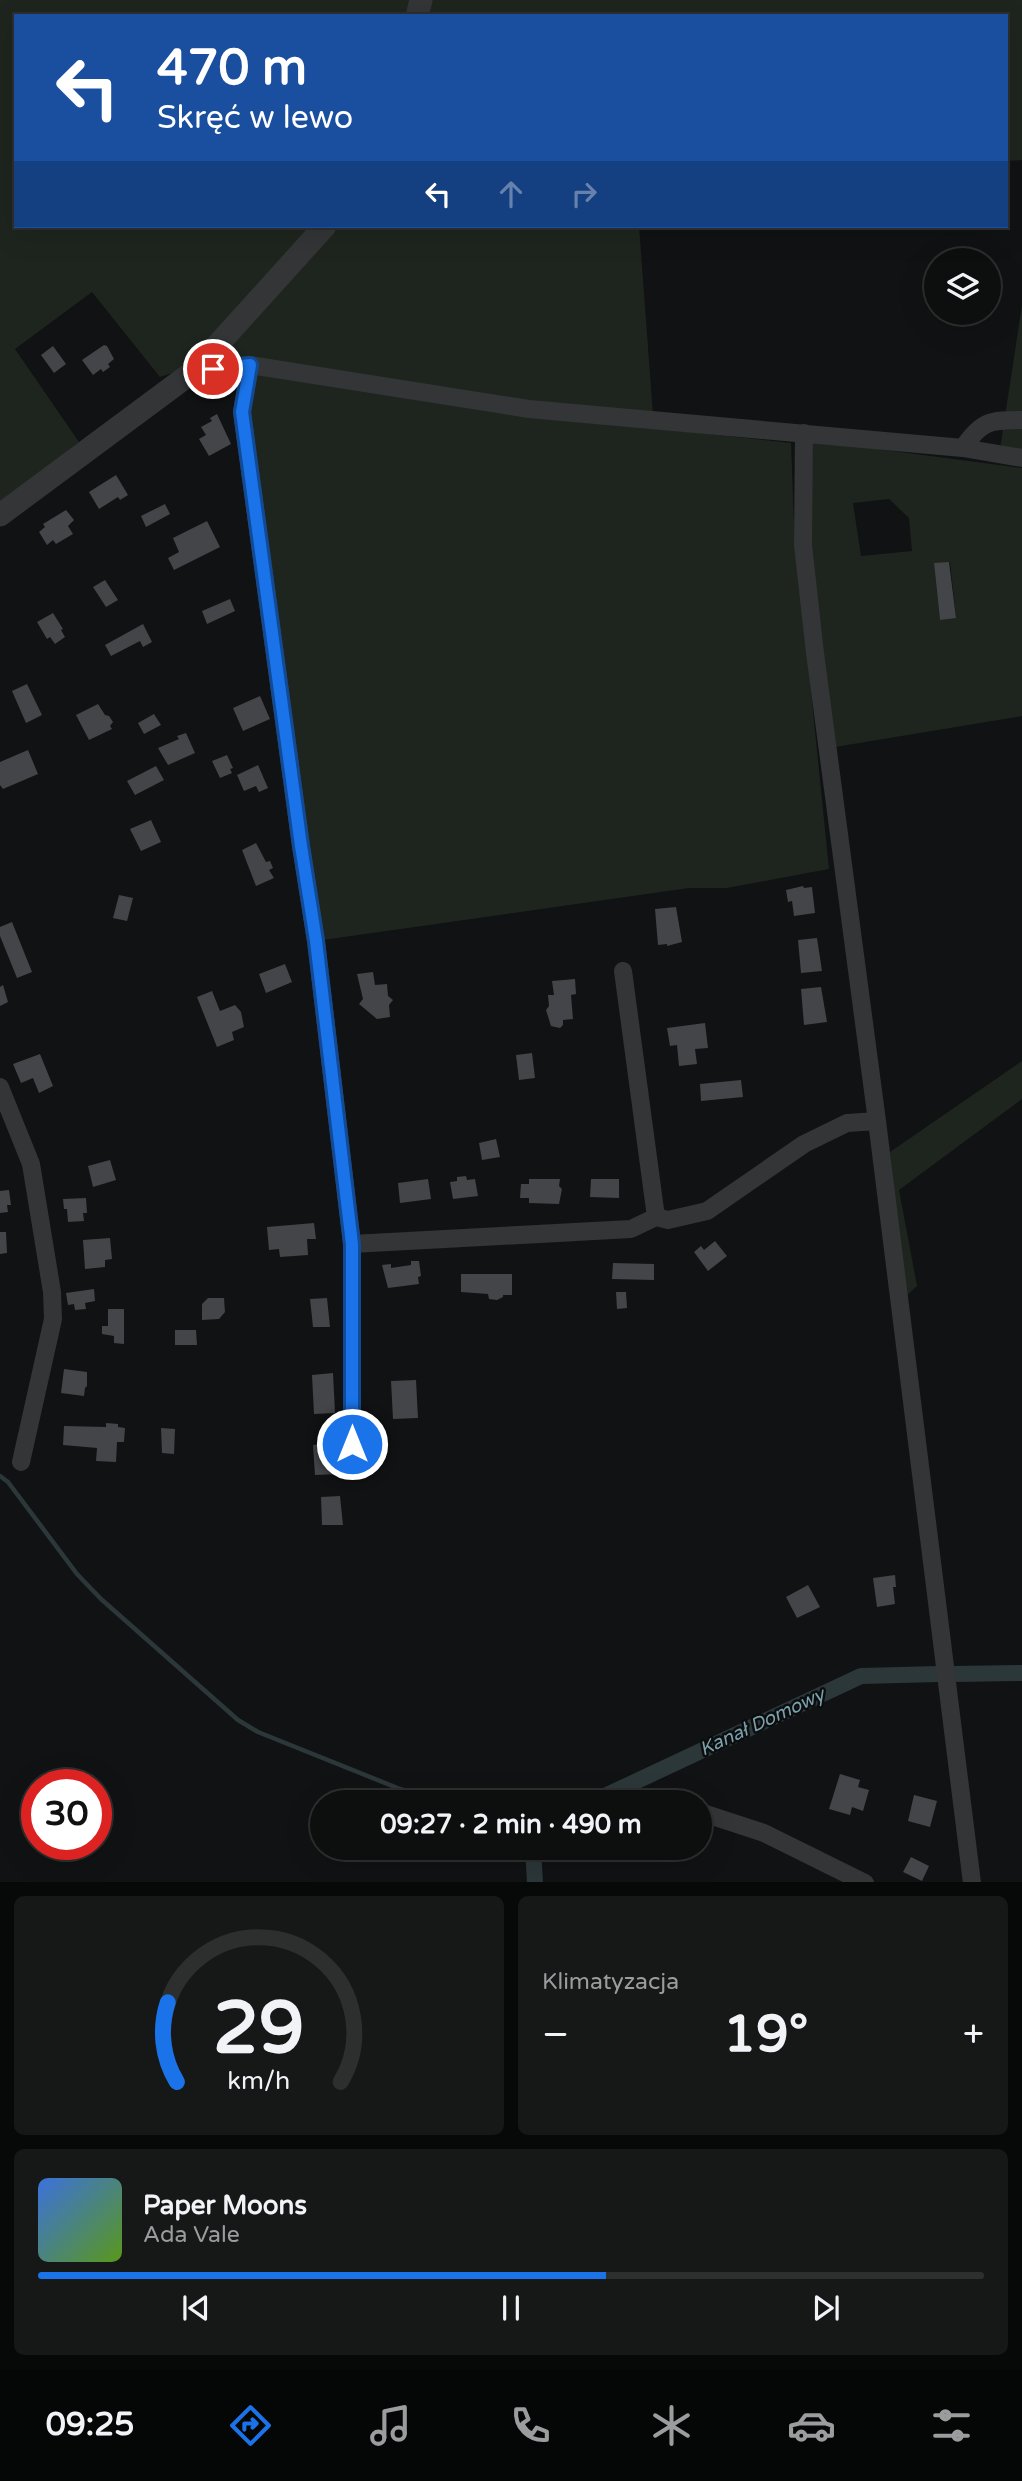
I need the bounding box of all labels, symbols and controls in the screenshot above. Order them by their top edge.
text: 470 m [157,39,307,98]
icon: left [42,42,133,133]
text: Skręć w lewo [157,99,353,137]
icon: left [419,175,457,213]
icon: ahead [492,175,530,213]
icon: right [565,175,603,213]
map controls [924,248,1001,325]
button: layers [924,248,1001,325]
pin [183,339,243,399]
icon: arrive [194,350,232,388]
position arrow [315,1407,389,1481]
water label: Kanał Domowy [696,1682,830,1761]
speed limit sign: 30 [21,1769,112,1860]
text: 09:27 · 2 min · 490 m [380,1809,642,1840]
text: Klimatyzacja [542,1968,679,1996]
text: 29 [213,1985,305,2073]
text: 19° [723,2003,808,2066]
text: − [542,2012,569,2058]
text: + [963,2012,984,2058]
text: km/h [228,2065,290,2095]
text: Paper Moons [143,2190,307,2221]
text: Ada Vale [143,2221,240,2249]
icon: previous [177,2289,215,2327]
icon: pause [492,2289,530,2327]
icon: next [807,2289,845,2327]
icon: directions [226,2401,275,2450]
icon: music [366,2401,415,2450]
icon: phone [506,2401,555,2450]
icon: climate [647,2401,696,2450]
icon: car [787,2401,836,2450]
icon: filters [927,2401,976,2450]
text: 09:25 [46,2406,134,2444]

